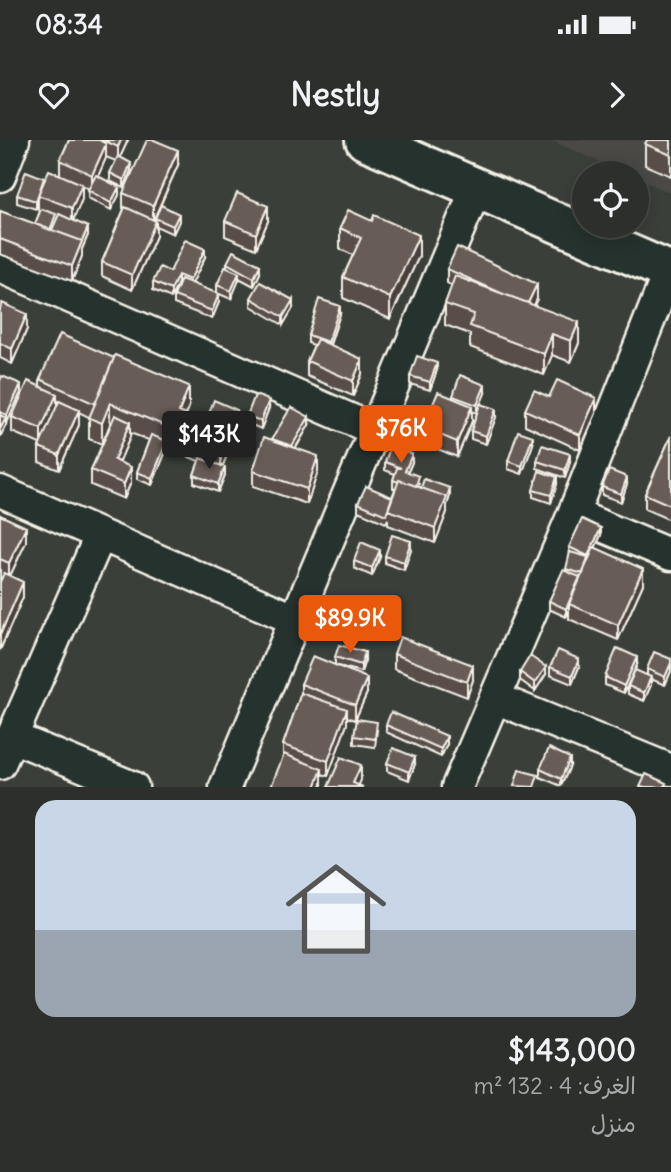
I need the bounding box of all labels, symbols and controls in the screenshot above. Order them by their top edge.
text: 08:34 [35,8,103,41]
text: Nestly [291,74,380,115]
icon: heart [35,76,73,114]
icon: forward [598,76,636,114]
map controls [572,161,649,238]
button: locate [572,161,649,238]
pin: $76K [360,406,442,465]
pin: $143K [160,412,258,471]
text: $76K [375,413,427,442]
text: $143K [178,419,240,448]
pin: $89.9K [293,596,407,655]
text: $89.9K [315,603,385,632]
icon: home [273,846,399,972]
text: $143,000 [508,1031,636,1069]
text: الغرف: 4 · 132 m² [474,1071,636,1100]
text: منزل [591,1109,636,1138]

